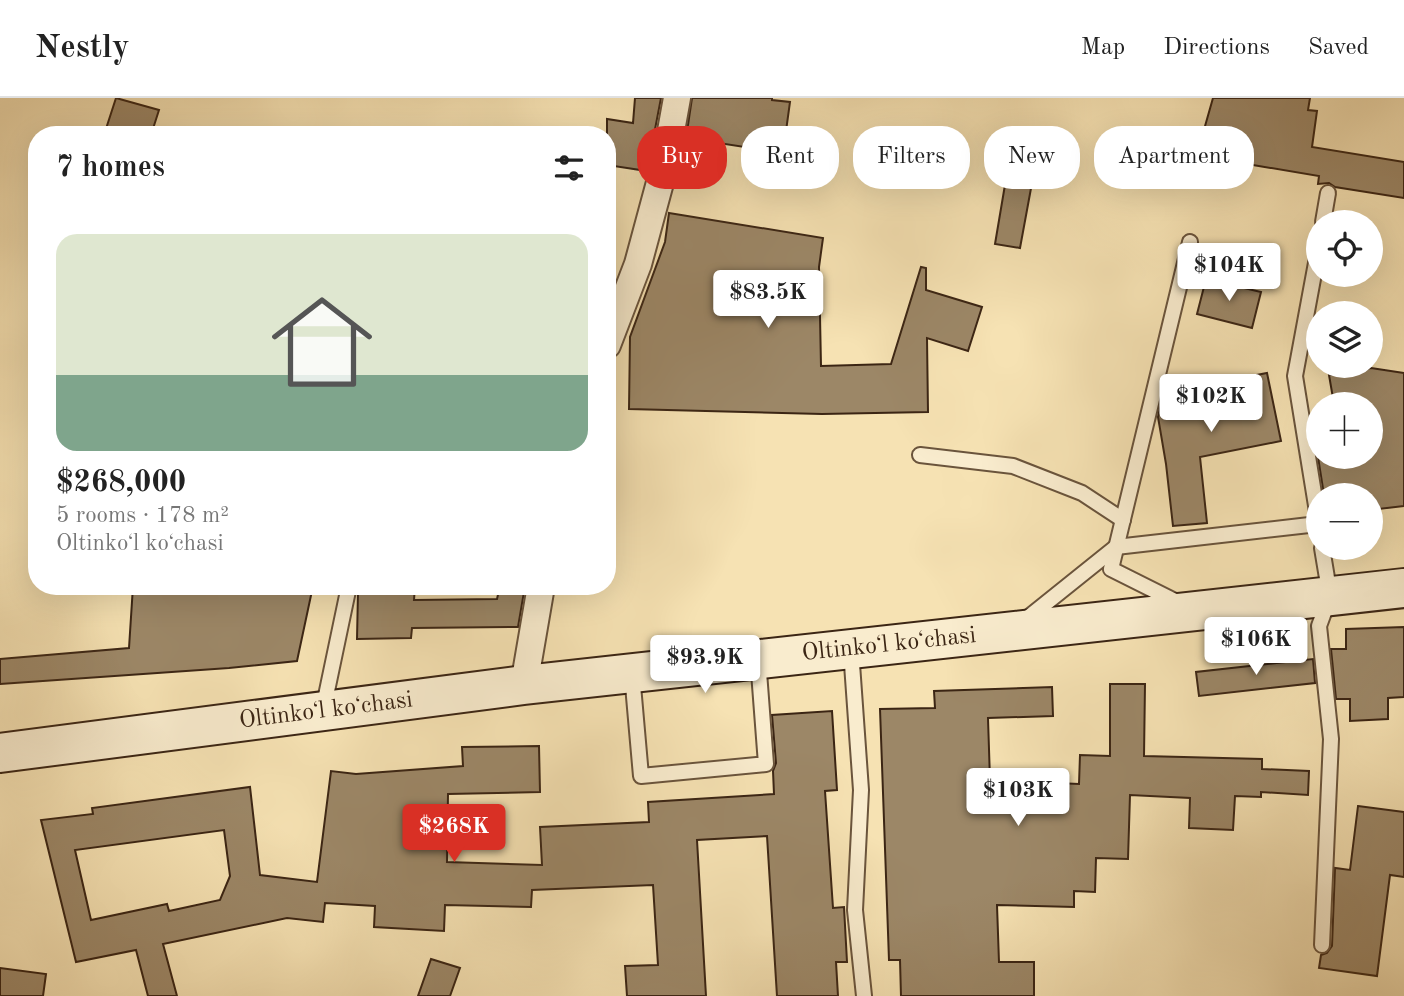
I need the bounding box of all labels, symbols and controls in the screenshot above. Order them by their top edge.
text: Nestly [35,32,129,65]
text: Map [1081,36,1125,60]
text: Directions [1163,36,1270,60]
text: Saved [1308,36,1369,60]
chip: Buy [637,126,727,189]
chip: Rent [741,126,839,189]
chip: Filters [853,126,970,189]
chip: New [984,126,1080,189]
chip: Apartment [1094,126,1254,189]
icon: filters [550,149,588,187]
text: 7 homes [56,153,165,183]
map controls [1306,210,1383,560]
button: locate [1306,210,1383,287]
pin: $104K [1180,244,1278,303]
text: $104K [1193,254,1265,277]
pin: $83.5K [711,271,825,330]
icon: home [259,279,385,405]
text: $83.5K [729,281,807,304]
button: layers [1306,301,1383,378]
pin: $102K [1162,374,1260,434]
text: $102K [1175,385,1247,408]
button: + [1306,392,1383,469]
text: $268,000 [56,468,186,498]
button: − [1306,483,1383,560]
text: 5 rooms · 178 m² [56,504,229,527]
text: Oltinkoʻl koʻchasi [56,532,224,555]
pin: $106K [1207,618,1305,677]
street label: Oltinkoʻl koʻchasi [801,624,977,666]
text: $106K [1220,628,1292,651]
pin: $93.9K [648,636,762,695]
text: $93.9K [666,646,744,669]
street label: Oltinkoʻl koʻchasi [238,688,414,734]
pin: $103K [969,768,1067,828]
text: $103K [982,779,1054,802]
pin: $268K [405,804,503,864]
text: $268K [418,815,490,838]

